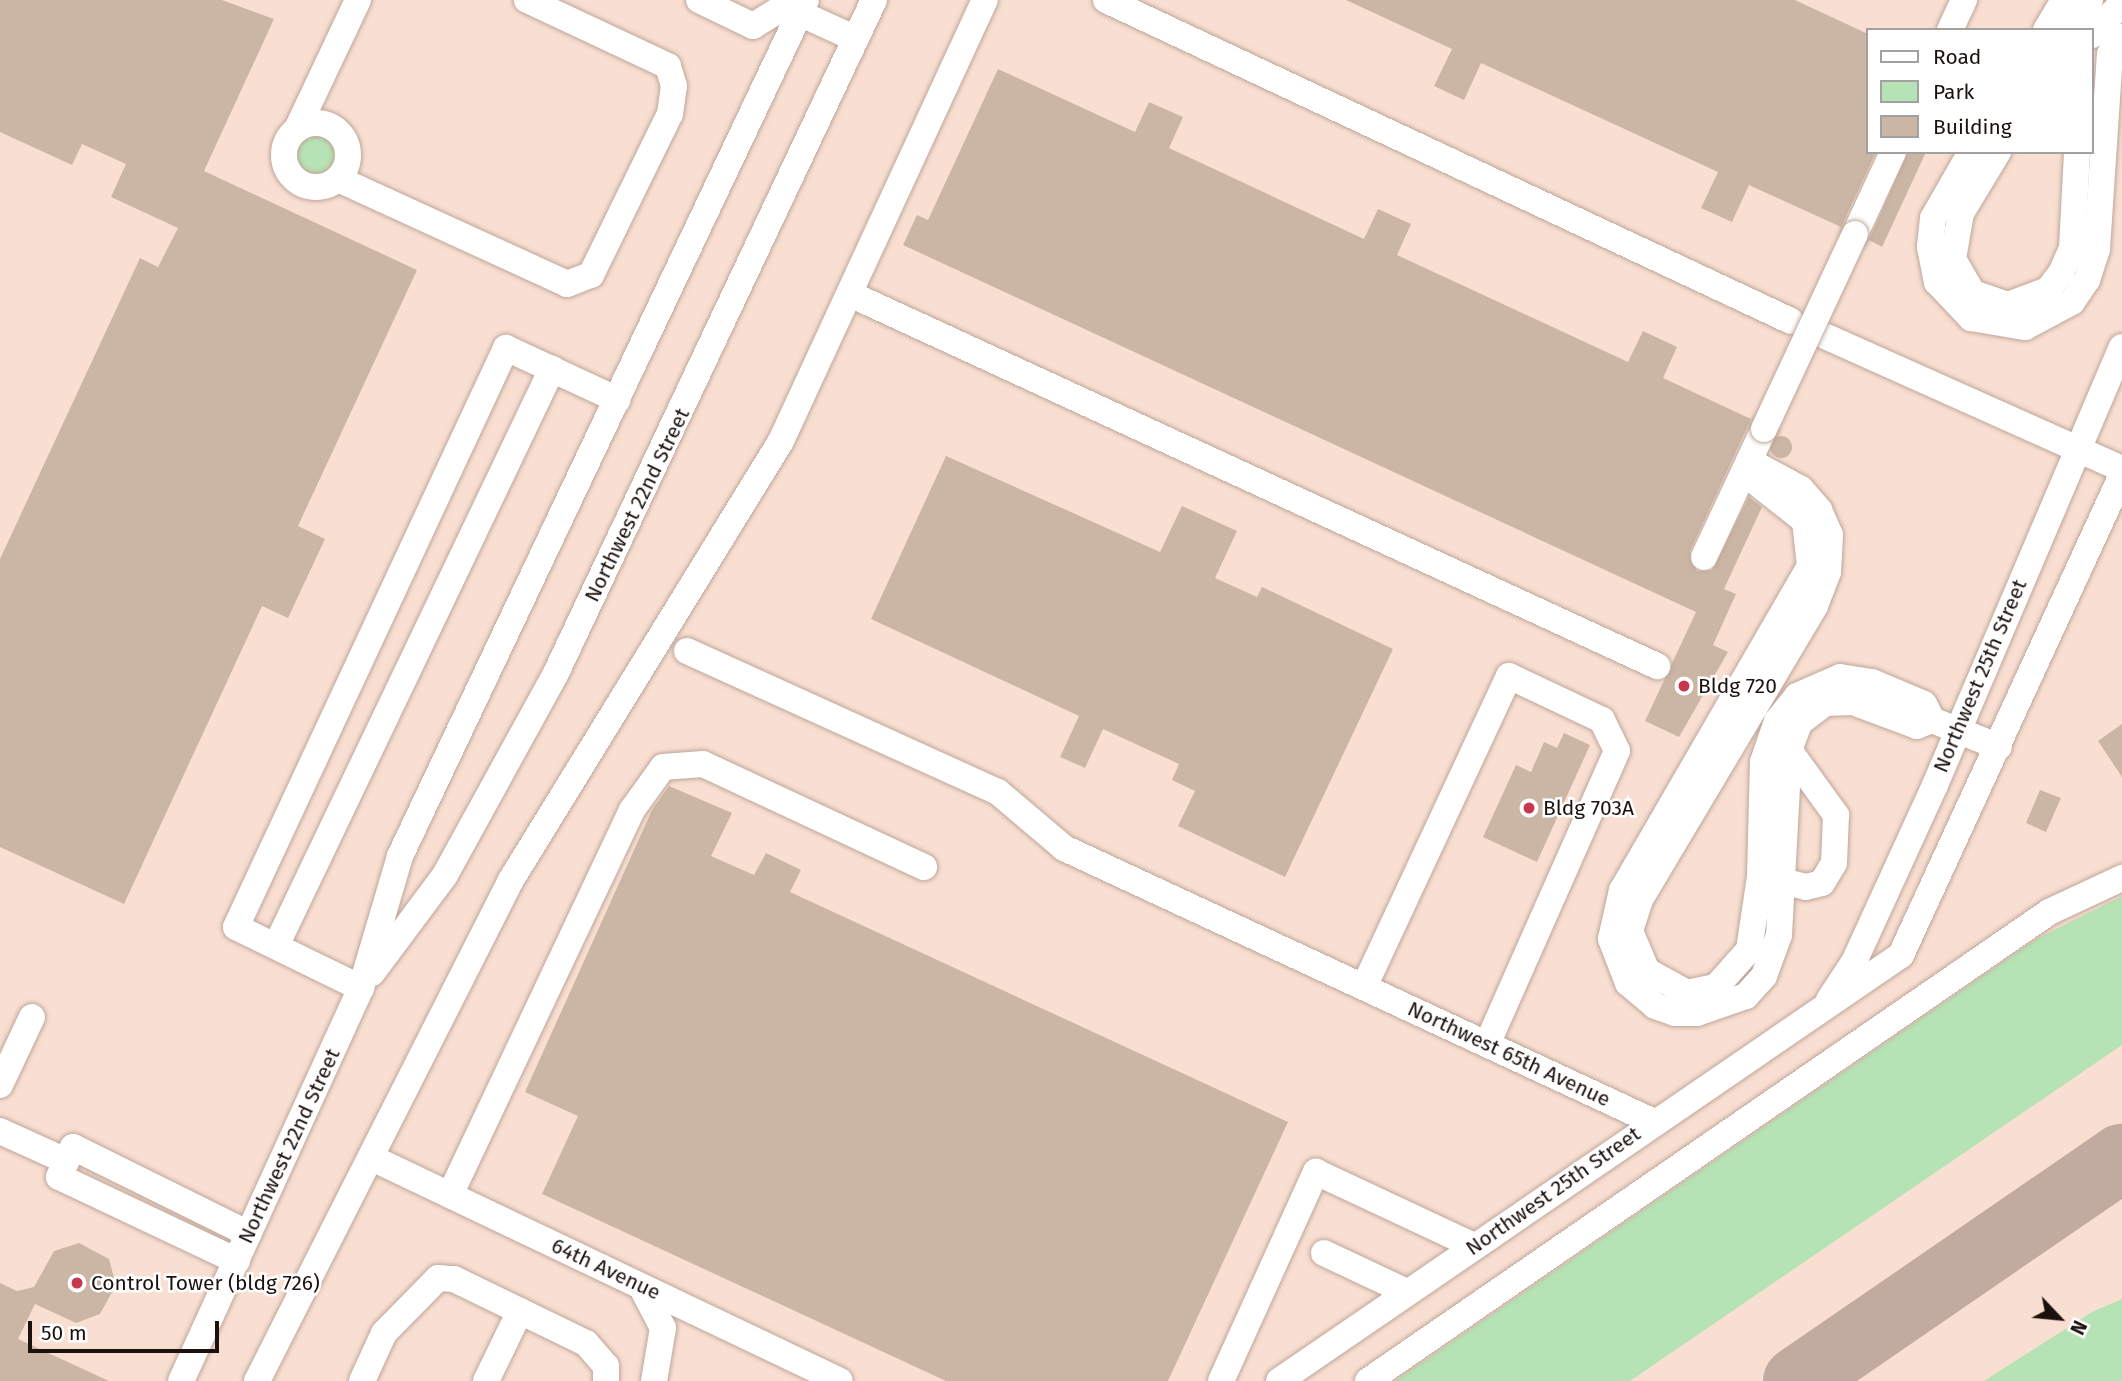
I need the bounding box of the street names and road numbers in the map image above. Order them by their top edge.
street label: Northwest 22nd Street [579,404,695,606]
street label: Northwest 25th Street [1928,576,2032,776]
street label: Northwest 65th Avenue [1404,996,1614,1112]
street label: Northwest 22nd Street [233,1044,345,1248]
street label: Northwest 25th Street [1461,1121,1645,1261]
street label: 64th Avenue [547,1233,665,1305]

